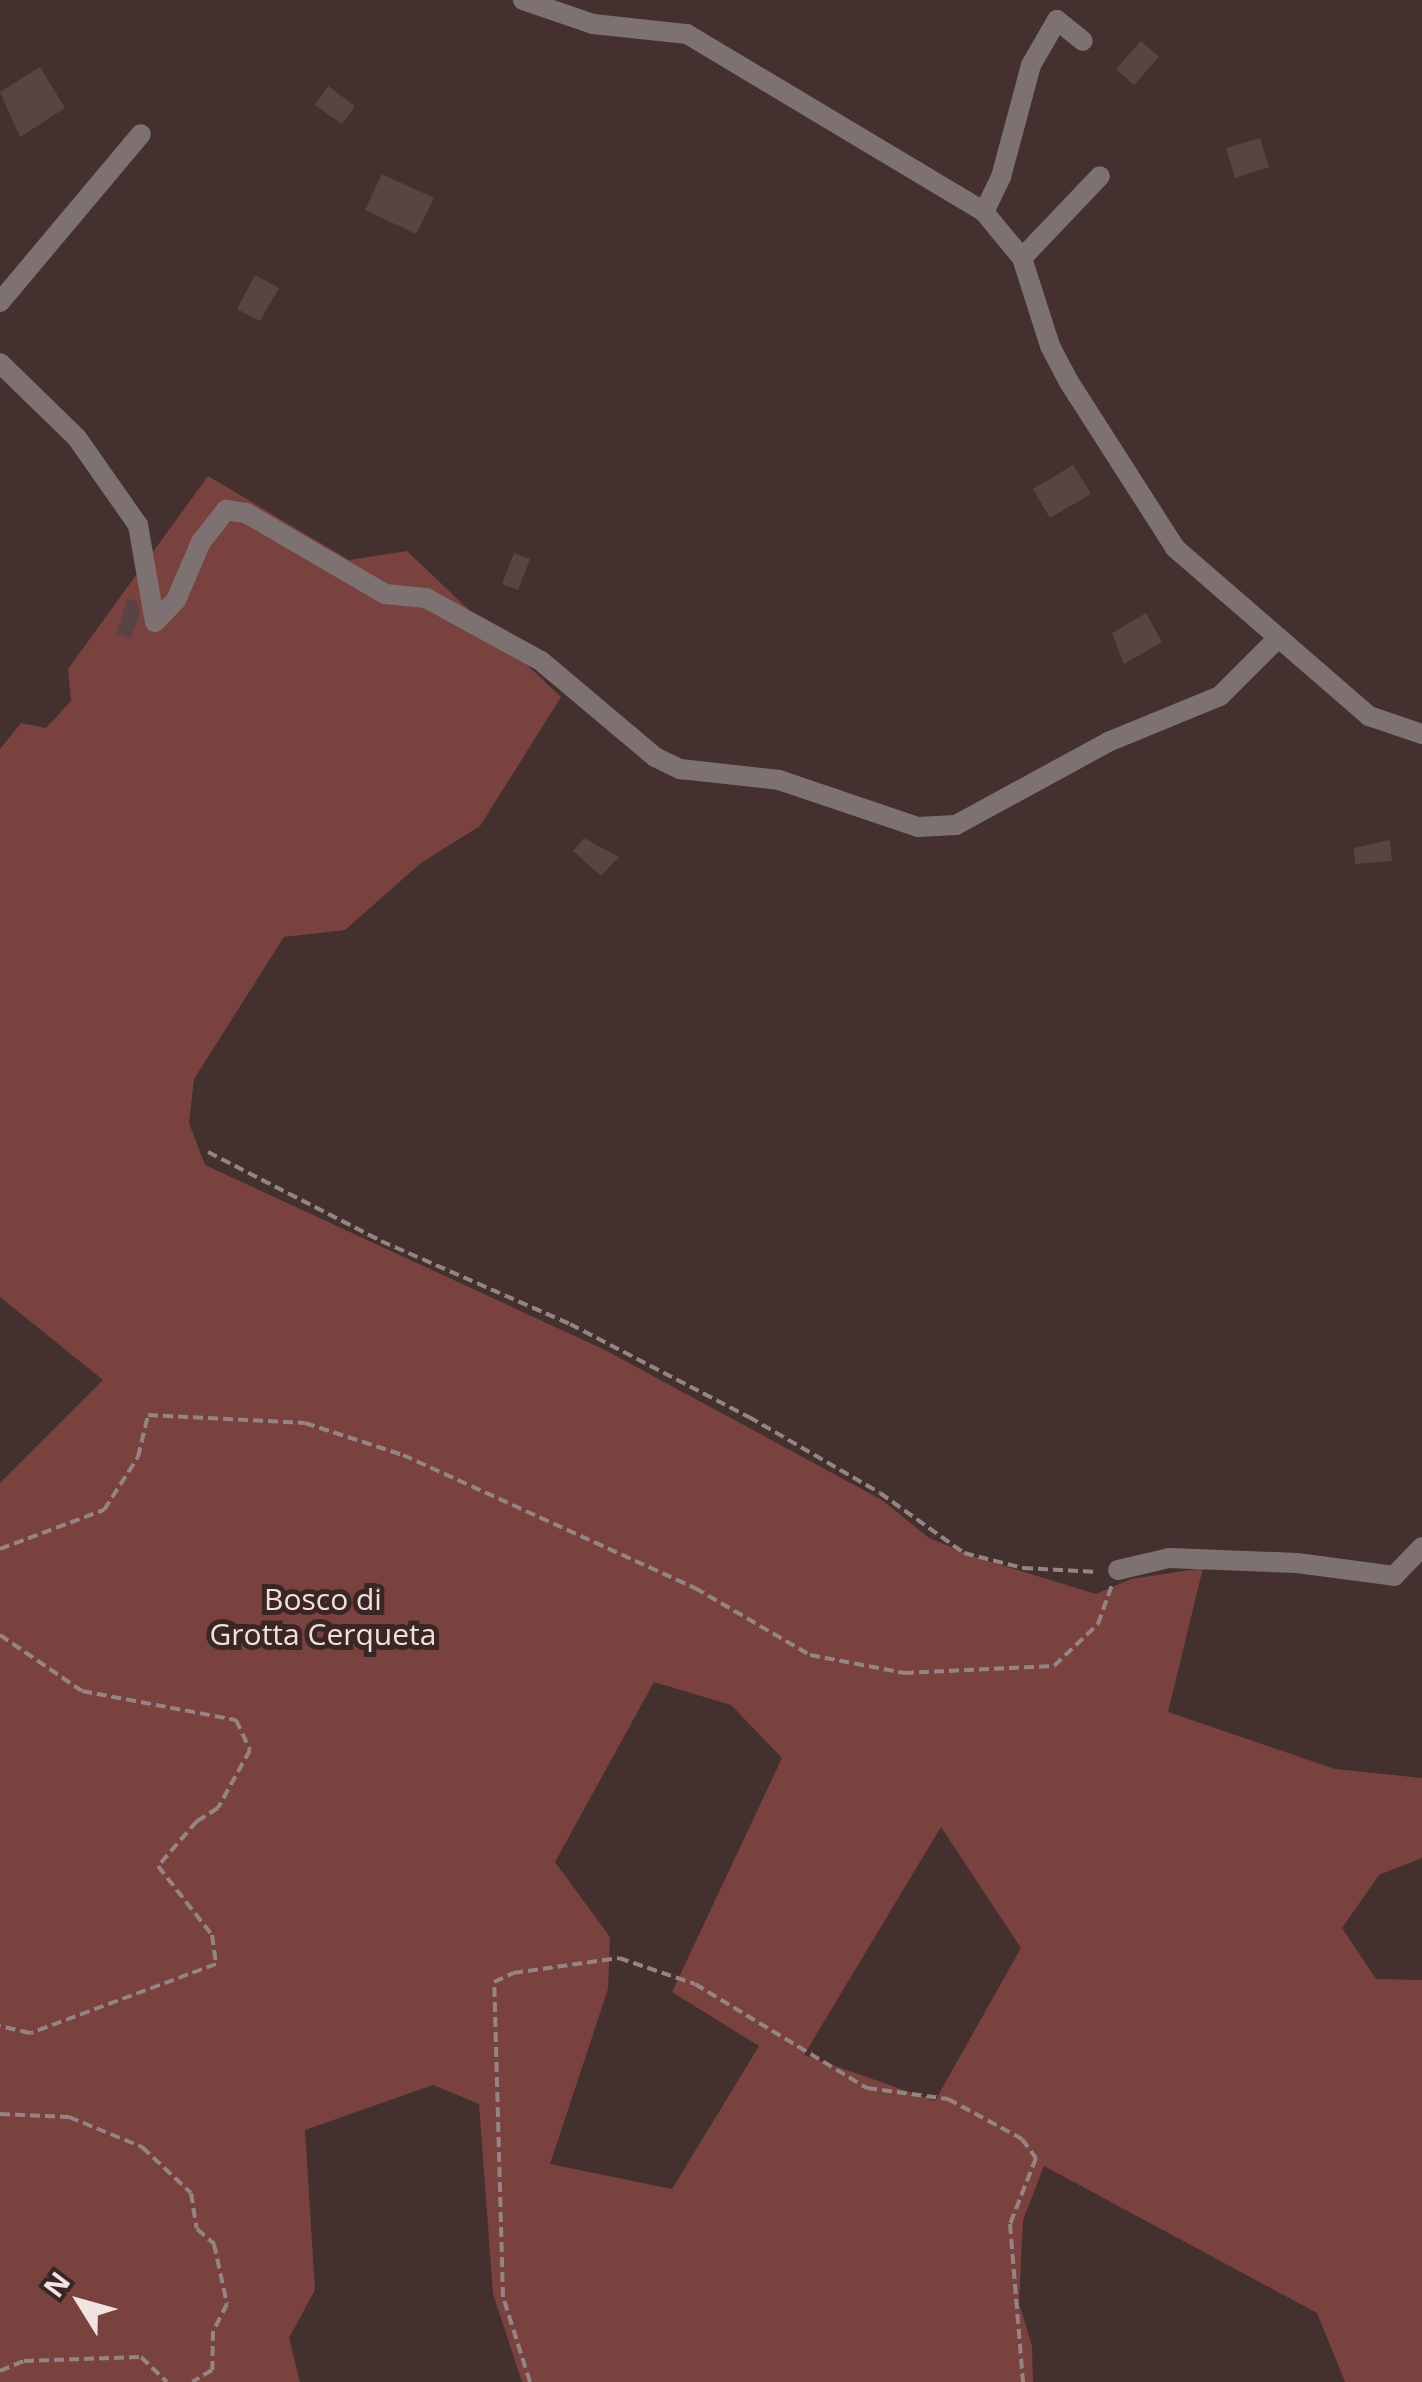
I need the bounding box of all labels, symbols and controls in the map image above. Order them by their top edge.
park label: Bosco di Grotta Cerqueta [210,1581,436,1652]
north arrow [30,2252,130,2352]
text: N [34,2263,78,2304]

